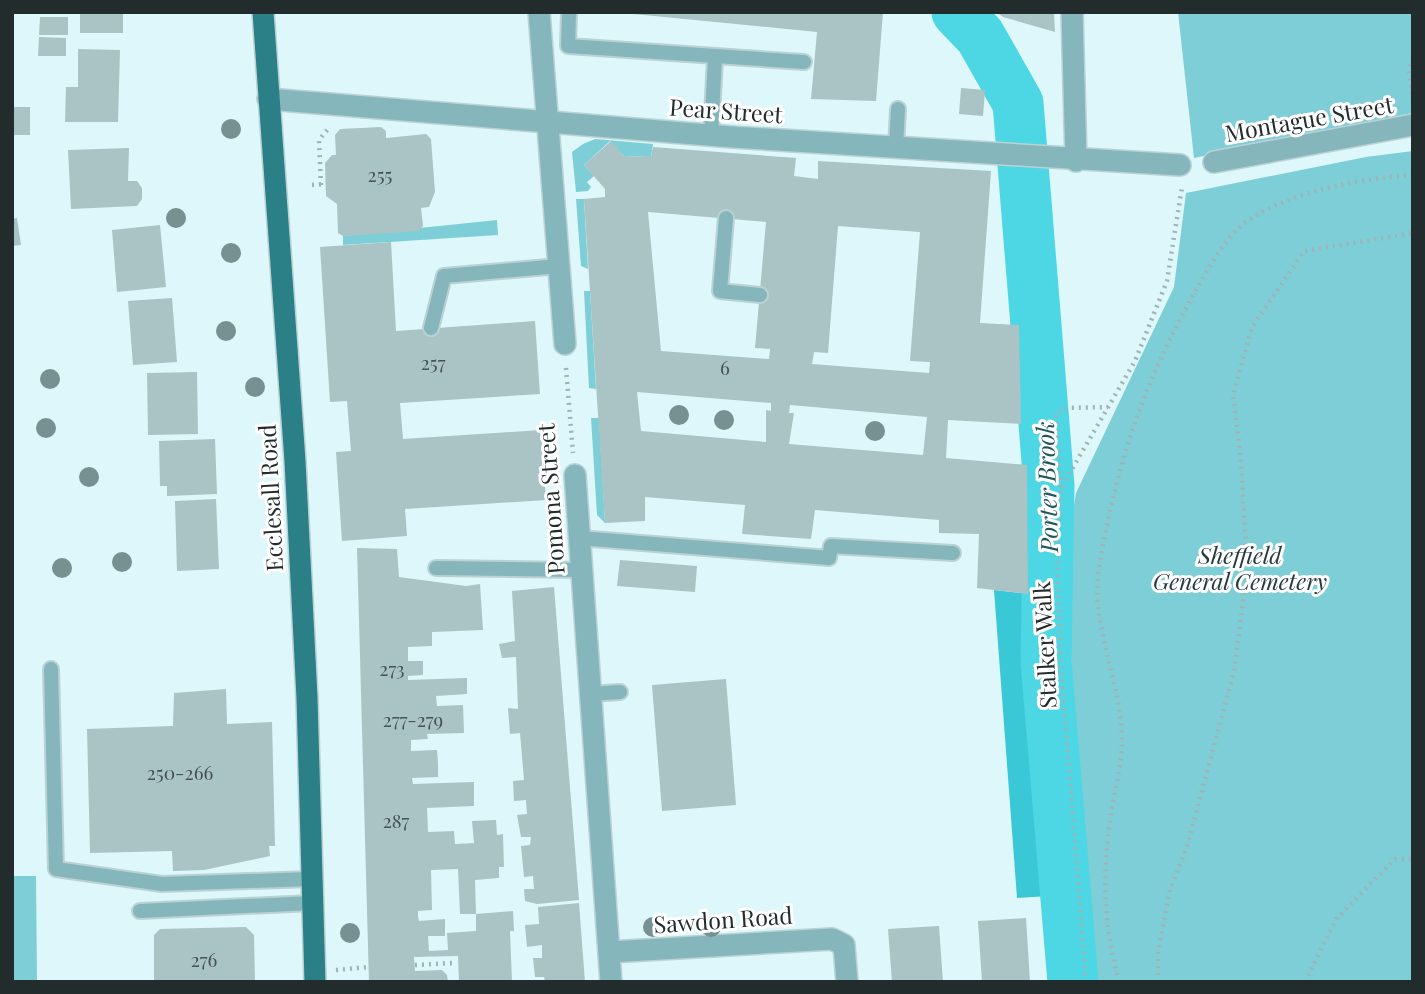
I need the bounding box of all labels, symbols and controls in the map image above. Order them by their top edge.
street label: Montague Street [1223,88,1396,148]
street label: Pear Street [668,91,785,129]
house number: 255 [368,161,393,187]
house number: 257 [421,349,446,375]
house number: 6 [720,354,730,380]
water label: Porter Brook [1028,421,1064,554]
street label: Pomona Street [529,422,571,576]
street label: Ecclesall Road [251,424,289,572]
park label: Sheffield General Cemetery [1153,539,1327,596]
street label: Stalker Walk [1025,580,1063,709]
house number: 273 [379,655,405,681]
house number: 277-279 [383,706,443,732]
house number: 250-266 [147,759,213,785]
house number: 287 [383,807,410,833]
street label: Sawdon Road [653,899,793,939]
house number: 276 [191,946,217,972]

